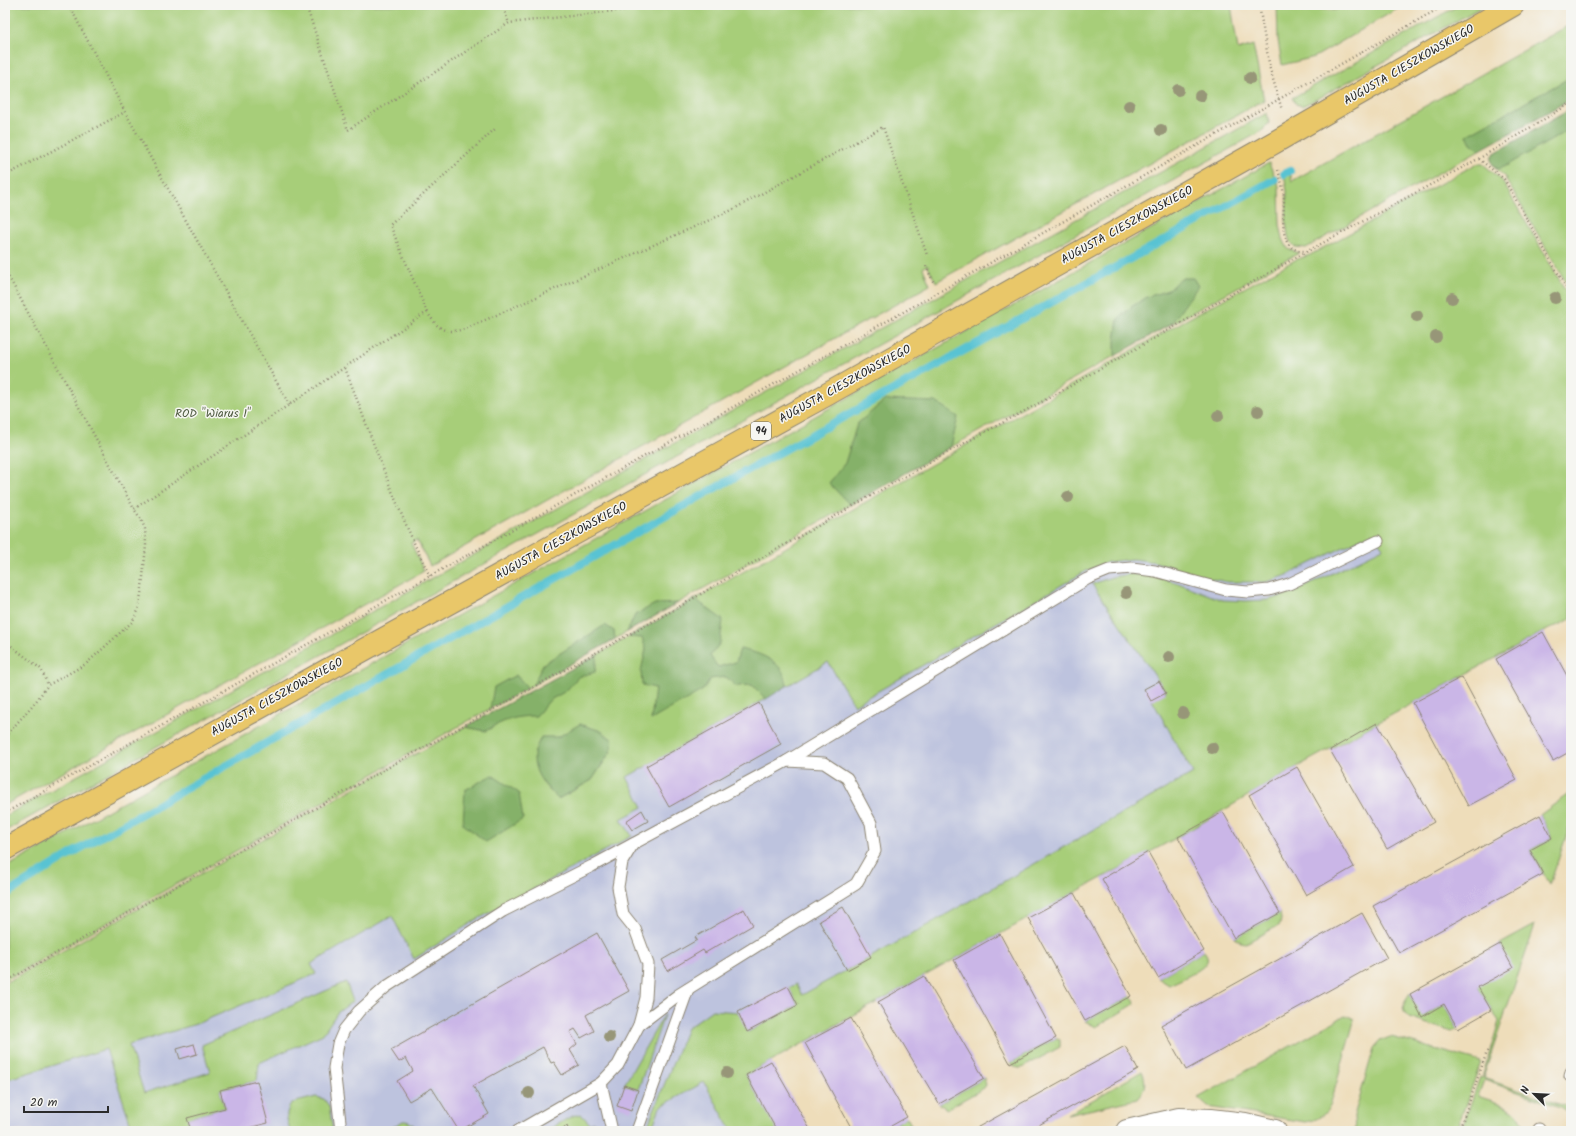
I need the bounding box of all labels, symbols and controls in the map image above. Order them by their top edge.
street label: AUGUSTA CIESZKOWSKIEGO [1340,19,1479,110]
street label: AUGUSTA CIESZKOWSKIEGO [1058,180,1197,269]
street label: AUGUSTA CIESZKOWSKIEGO [776,339,915,428]
park label: ROD "Wiarus 1" [175,404,251,423]
road number: 94 [751,422,771,440]
street label: AUGUSTA CIESZKOWSKIEGO [492,496,631,585]
street label: AUGUSTA CIESZKOWSKIEGO [208,652,347,741]
north arrow [1514,1074,1554,1114]
text: N [1516,1083,1535,1097]
scale bar [24,1088,108,1114]
text: 20 m [30,1093,58,1112]

